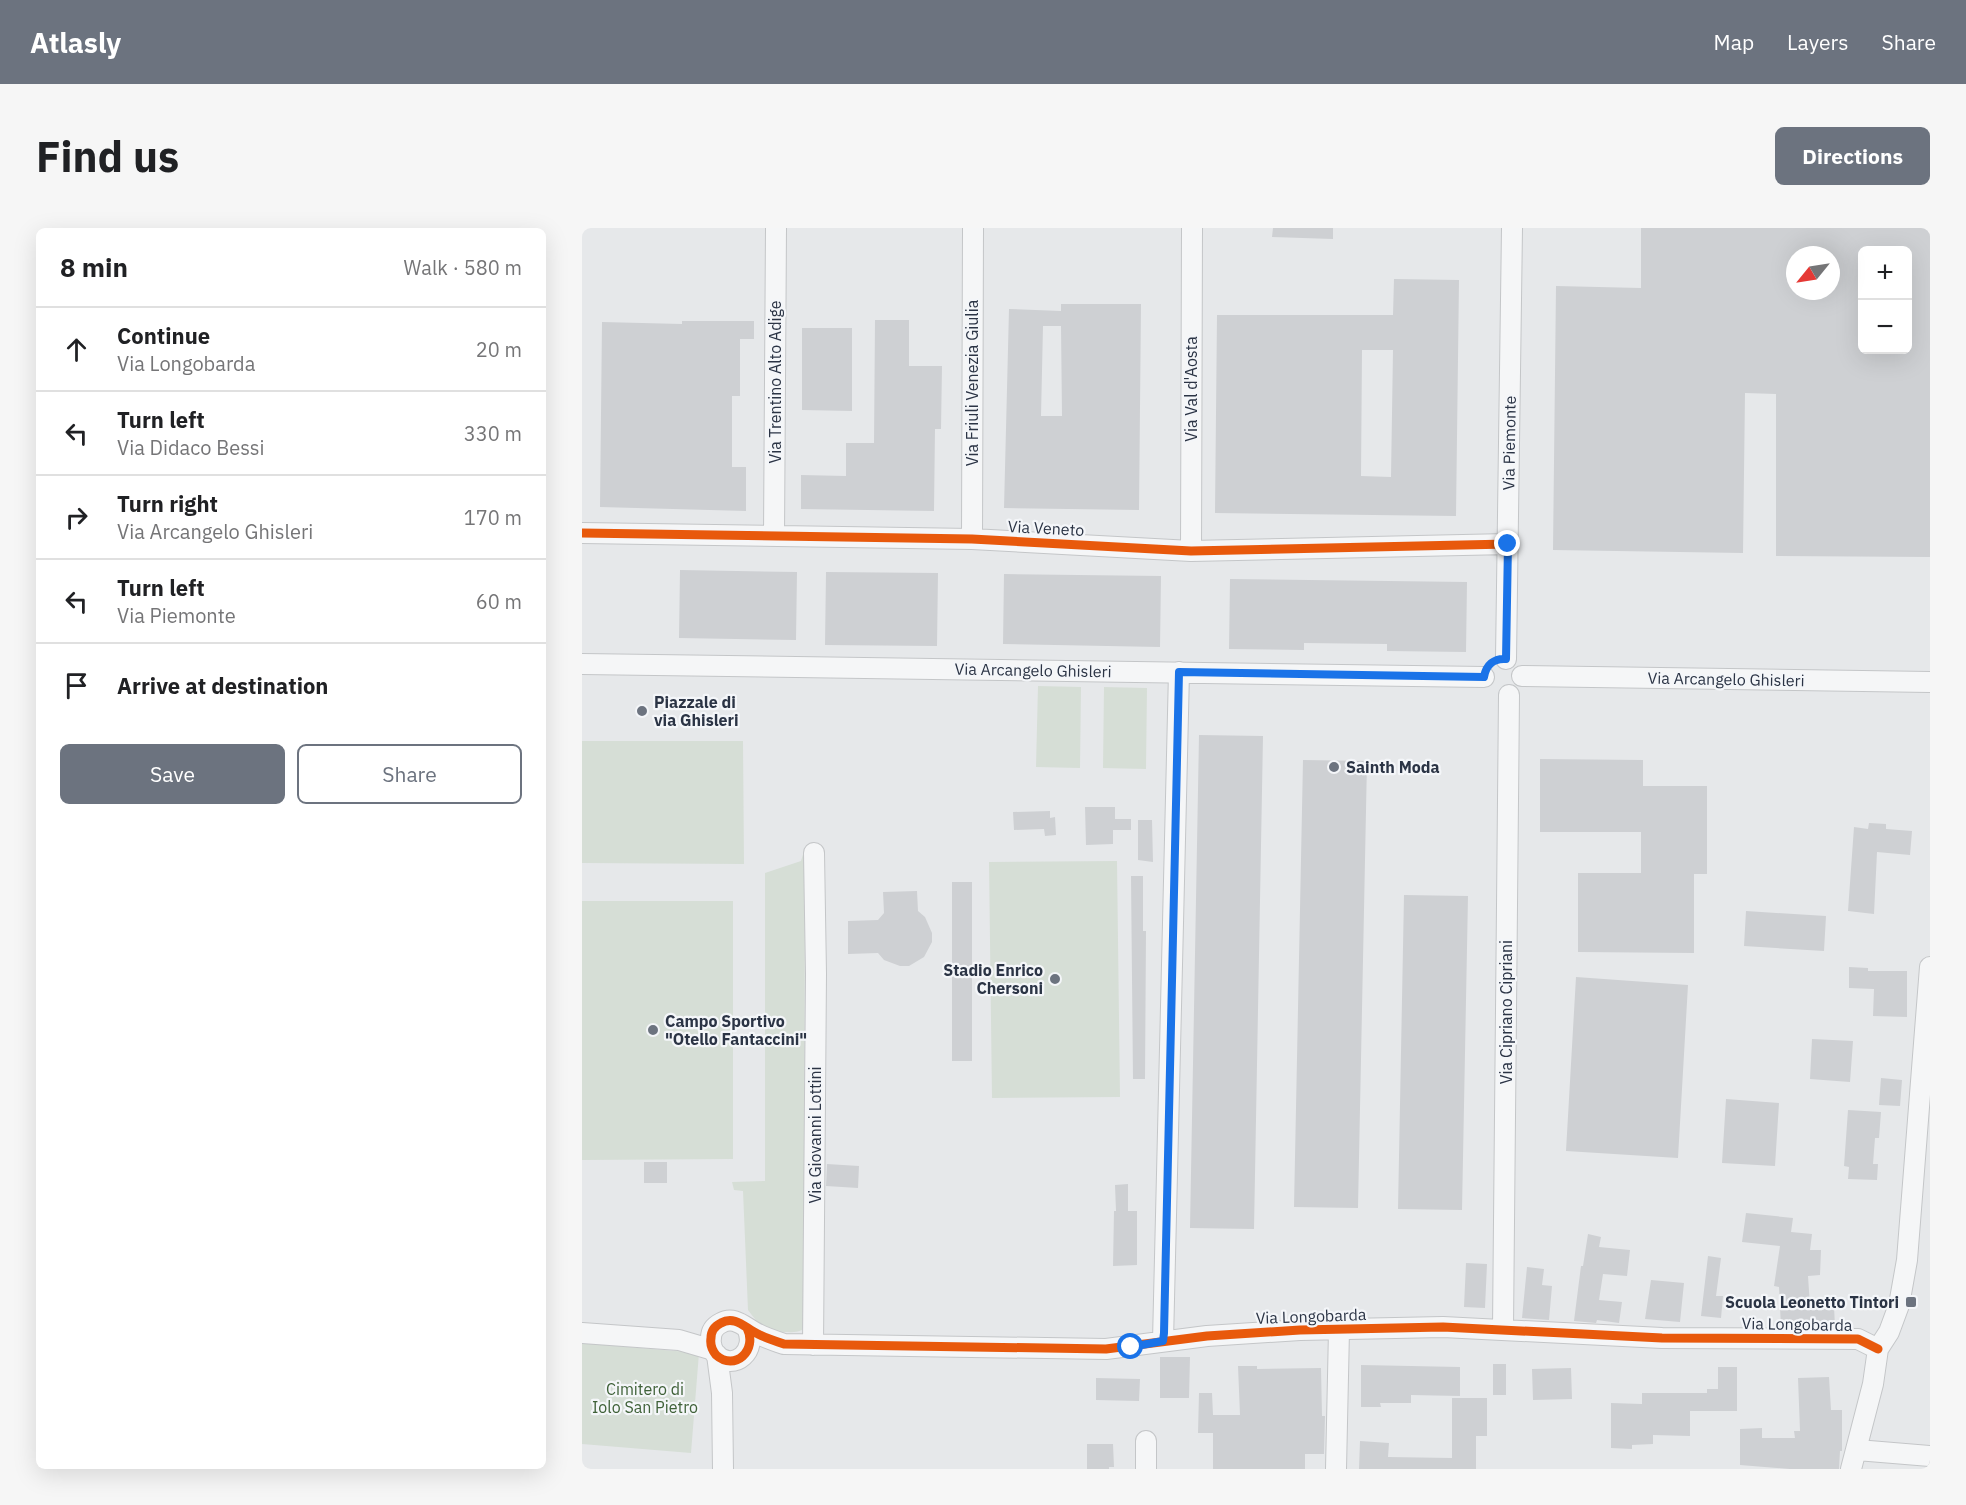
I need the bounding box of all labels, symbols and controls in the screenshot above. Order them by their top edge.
text: Atlasly [30,24,121,61]
text: Map [1714,28,1754,56]
text: Layers [1787,28,1849,56]
text: Share [1882,28,1936,56]
button: Directions [1775,127,1930,185]
text: Find us [36,129,179,184]
north arrow [1786,246,1840,300]
map controls [1858,246,1912,354]
button: + [1858,246,1912,300]
text: 8 min [60,250,128,284]
text: Walk · 580 m [404,254,522,281]
street label: Via Friuli Venezia Giulia [962,299,982,466]
street label: Via Trentino Alto Adige [765,300,785,464]
button: − [1858,300,1912,354]
text: Continue [117,321,210,350]
icon: ahead [60,333,93,366]
text: 20 m [476,336,522,363]
street label: Via Val d'Aosta [1181,336,1201,442]
text: Via Longobarda [117,350,255,377]
street label: Via Piemonte [1498,395,1520,491]
text: Turn left [117,405,205,434]
icon: left [60,417,93,450]
text: 330 m [464,420,522,447]
text: Via Didaco Bessi [117,434,265,461]
text: Turn right [117,489,218,518]
icon: right [60,501,93,534]
text: 170 m [464,504,522,531]
street label: Via Veneto [1007,516,1085,540]
text: Via Arcangelo Ghisleri [117,518,313,545]
route end [1494,530,1520,556]
text: Turn left [117,573,205,602]
icon: left [60,585,93,618]
text: 60 m [476,588,522,615]
text: Via Piemonte [117,602,236,629]
street label: Via Arcangelo Ghisleri [954,659,1112,681]
street label: Via Arcangelo Ghisleri [1647,668,1805,690]
icon: arrive [60,669,93,702]
text: Arrive at destination [117,671,328,700]
place label: Piazzale di via Ghisleri [654,692,739,730]
marker: Piazzale di via Ghisleri [635,704,649,718]
button: Save [60,744,285,804]
button: Share [297,744,522,804]
place label: Sainth Moda [1346,757,1440,777]
marker: Sainth Moda [1327,760,1341,774]
street label: Via Cipriano Cipriani [1496,940,1516,1084]
place label: Stadio Enrico Chersoni [943,960,1043,998]
marker: Stadio Enrico Chersoni [1048,972,1062,986]
place label: Campo Sportivo "Otello Fantaccini" [665,1011,807,1049]
marker: Campo Sportivo "Otello Fantaccini" [646,1023,660,1037]
street label: Via Giovanni Lottini [805,1066,825,1204]
place label: Scuola Leonetto Tintori [1725,1292,1899,1312]
marker: Scuola Leonetto Tintori [1904,1295,1918,1309]
street label: Via Longobarda [1255,1304,1367,1328]
street label: Via Longobarda [1741,1313,1853,1335]
route start [1117,1333,1143,1359]
park label: Cimitero di Iolo San Pietro [592,1379,698,1417]

